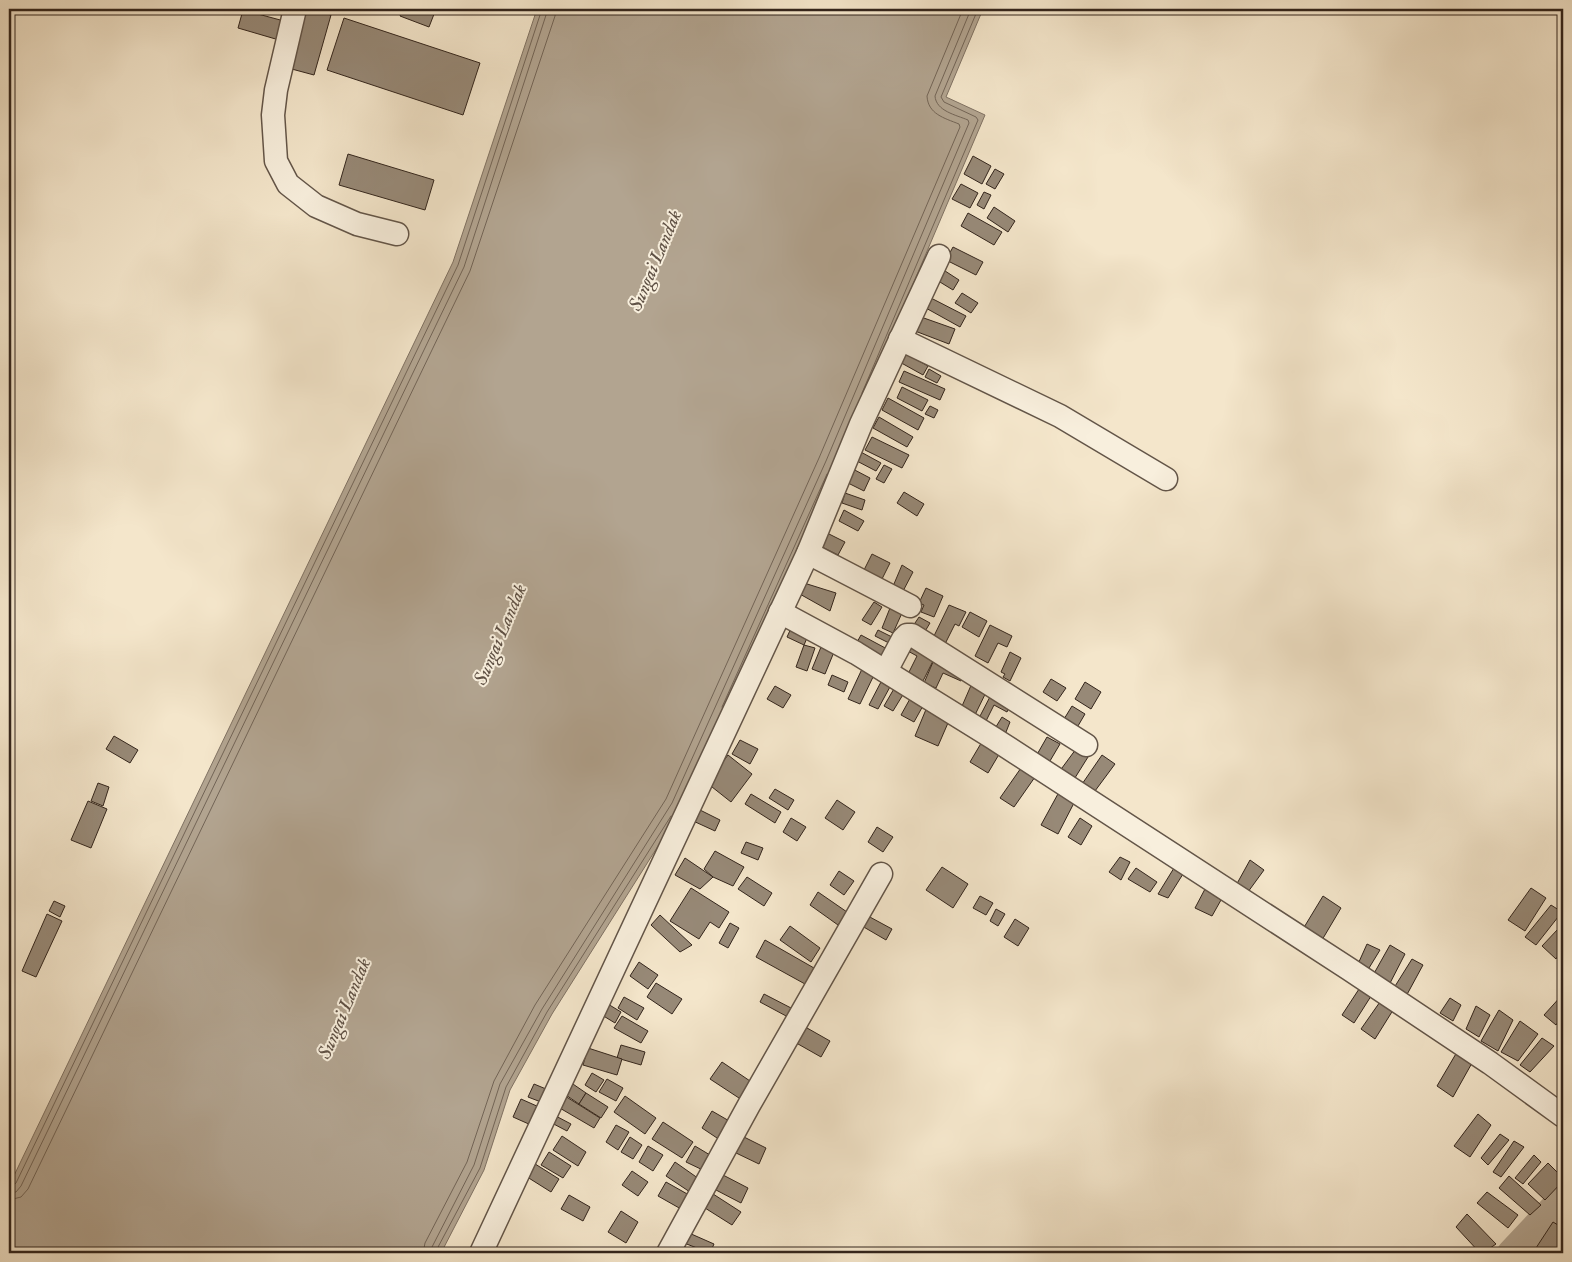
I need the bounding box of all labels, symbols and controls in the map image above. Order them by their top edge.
water label: Sungai Landak [624,207,688,315]
water label: Sungai Landak [469,581,533,689]
water label: Sungai Landak [313,955,377,1063]

